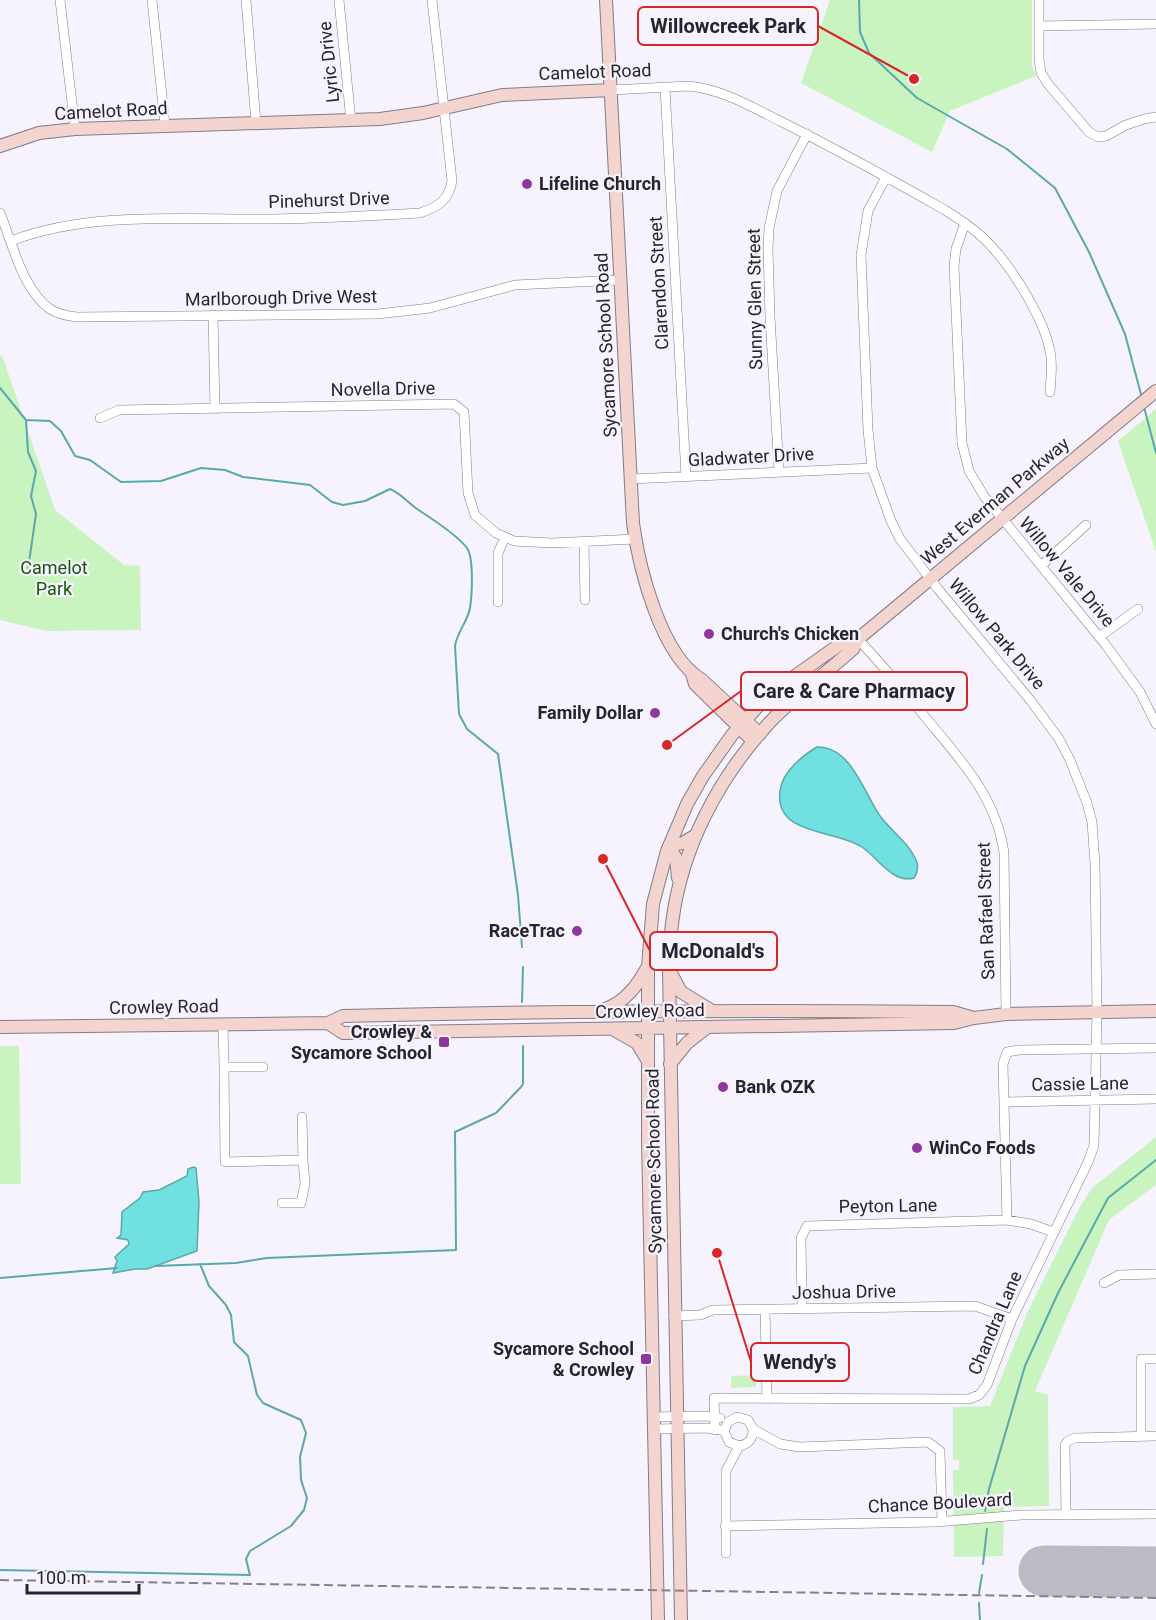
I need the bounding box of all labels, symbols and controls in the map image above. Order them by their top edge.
callout: Willowcreek Park [638,7,818,45]
text: Willowcreek Park [650,14,806,38]
street label: Lyric Drive [314,20,343,104]
street label: Camelot Road [538,59,652,84]
street label: Camelot Road [54,97,168,124]
place label: Lifeline Church [539,173,661,194]
marker: Lifeline Church [520,177,534,191]
street label: Pinehurst Drive [268,187,390,212]
street label: Clarendon Street [645,216,672,350]
street label: Sunny Glen Street [743,228,766,370]
street label: Sycamore School Road [590,252,621,438]
street label: Marlborough Drive West [185,285,377,310]
street label: Novella Drive [331,377,435,400]
street label: West Everman Parkway [916,432,1073,569]
street label: Gladwater Drive [687,443,815,470]
street label: Willow Vale Drive [1015,512,1119,631]
park label: Camelot Park [20,557,88,599]
street label: Willow Park Drive [945,574,1050,693]
place label: Church's Chicken [721,623,859,644]
marker: Church's Chicken [702,627,716,641]
callout: Care & Care Pharmacy [741,672,967,710]
text: Care & Care Pharmacy [753,679,956,703]
place label: Family Dollar [538,702,643,723]
marker: Family Dollar [648,706,662,720]
street label: San Rafael Street [973,842,998,980]
place label: RaceTrac [489,920,565,941]
marker: RaceTrac [570,924,584,938]
callout: McDonald's [650,932,777,970]
text: McDonald's [661,939,765,963]
street label: Crowley Road [109,995,219,1018]
street label: Crowley Road [595,999,705,1022]
place label: Crowley & Sycamore School [291,1021,432,1063]
marker: Crowley & Sycamore School [437,1035,451,1049]
street label: Sycamore School Road [641,1068,666,1254]
street label: Cassie Lane [1031,1072,1129,1095]
place label: Bank OZK [735,1076,815,1097]
marker: Bank OZK [716,1080,730,1094]
place label: WinCo Foods [929,1137,1035,1158]
marker: WinCo Foods [910,1141,924,1155]
street label: Peyton Lane [839,1194,937,1217]
street label: Chandra Lane [963,1268,1026,1378]
street label: Joshua Drive [792,1280,896,1303]
place label: Sycamore School & Crowley [493,1338,635,1380]
callout: Wendy's [751,1343,849,1381]
text: Wendy's [763,1350,837,1374]
marker: Sycamore School & Crowley [639,1352,653,1366]
street label: Chance Boulevard [867,1488,1013,1517]
scale bar [27,1557,140,1595]
text: 100 m [36,1567,87,1588]

